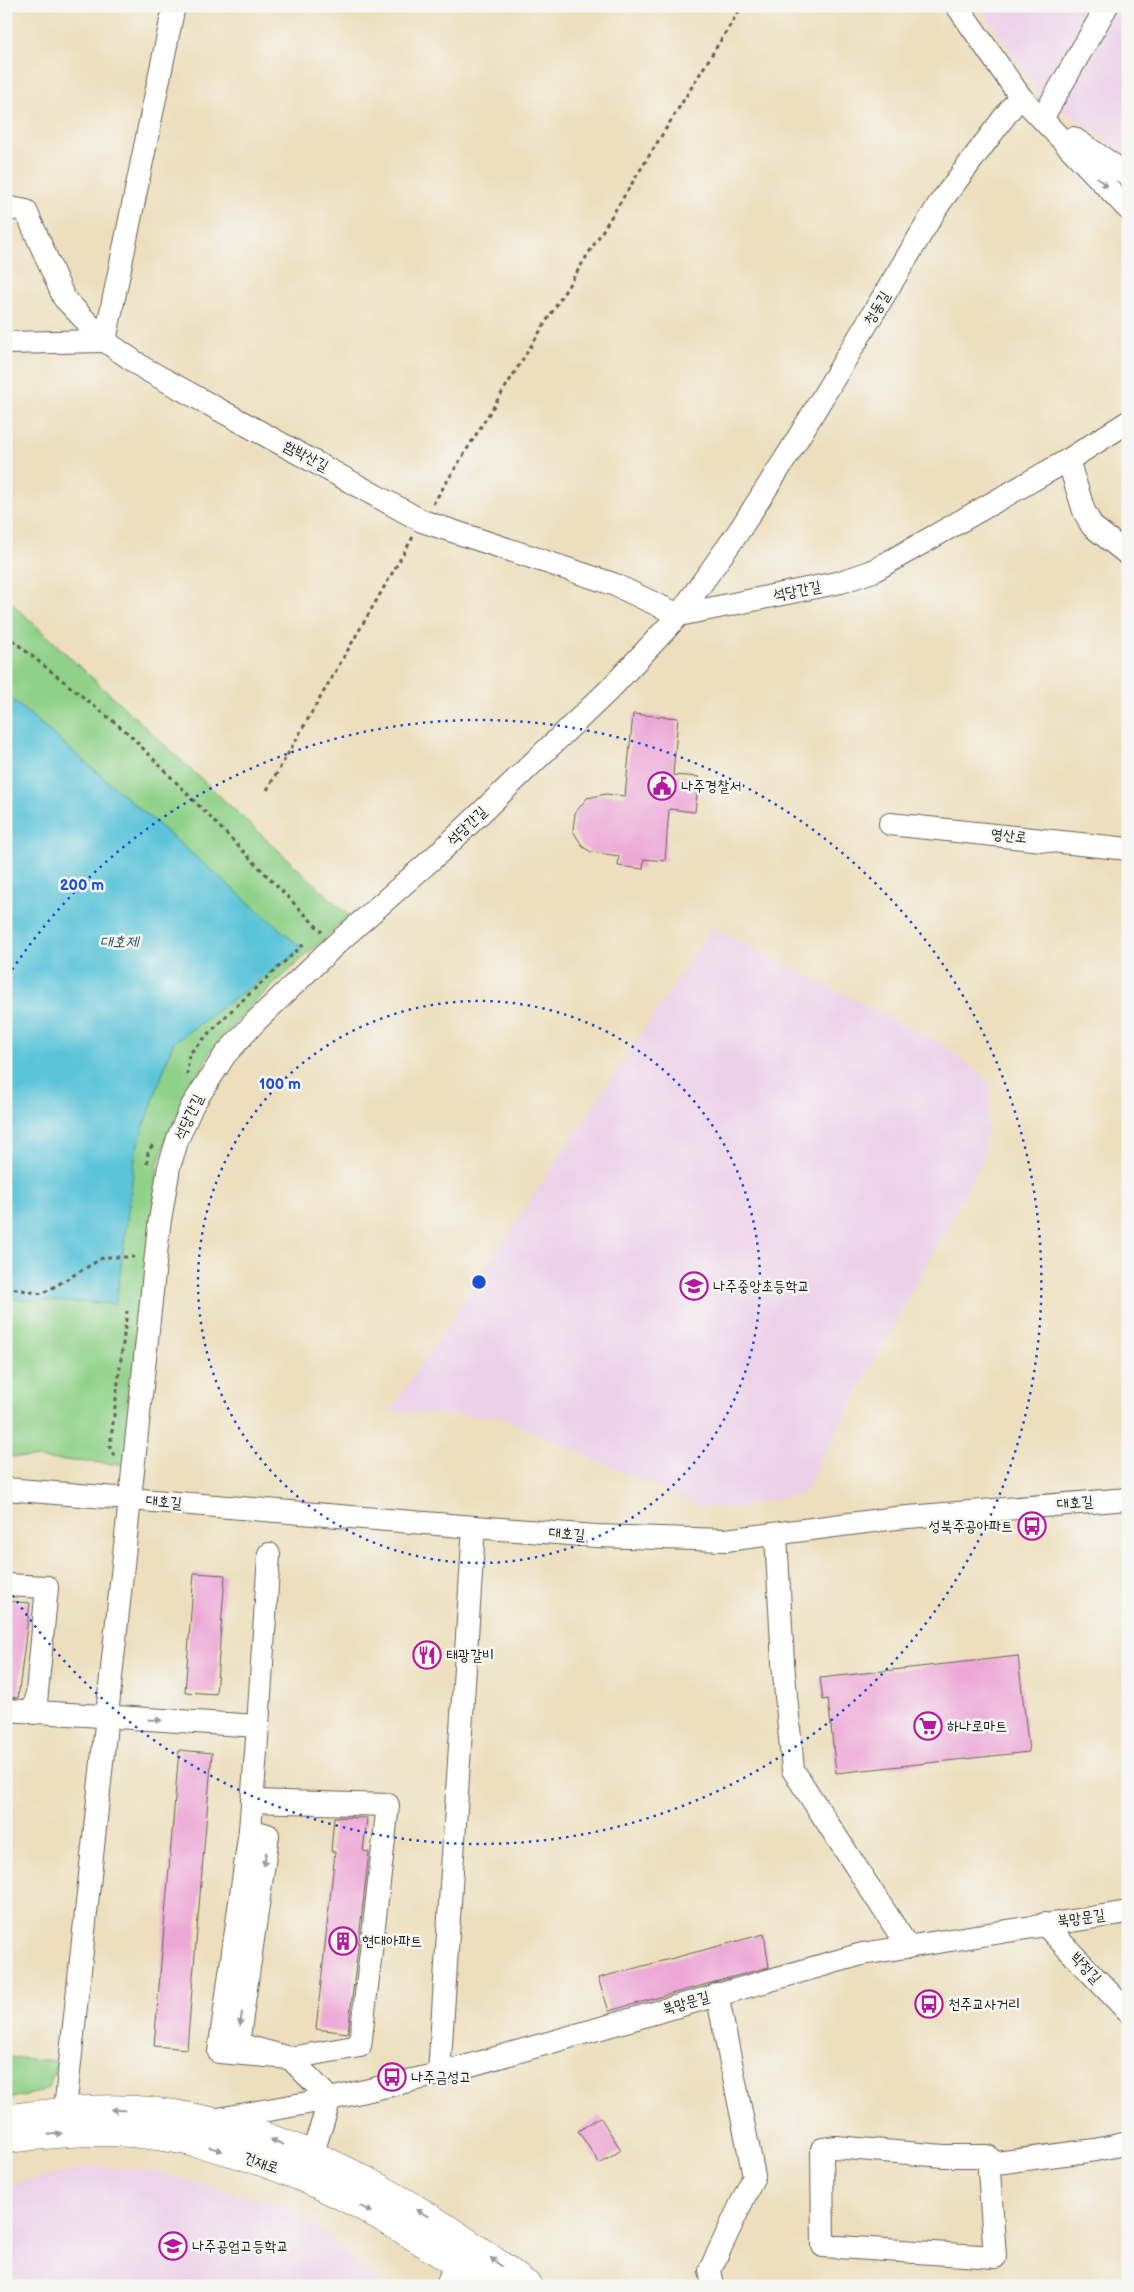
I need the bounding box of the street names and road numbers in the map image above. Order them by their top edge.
street label: 청동길 [860,288,894,328]
street label: 함박산길 [280,436,332,476]
street label: 석당간길 [771,577,823,605]
street label: 석당간길 [443,802,491,850]
street label: 영산로 [990,825,1028,847]
street label: 석당간길 [170,1091,208,1143]
street label: 대호길 [145,1491,183,1513]
street label: 대호길 [1056,1492,1094,1514]
street label: 대호길 [548,1523,586,1545]
street label: 북망문길 [1056,1905,1106,1931]
street label: 박정길 [1067,1948,1105,1988]
street label: 북망문길 [660,1987,712,2019]
street label: 건재로 [241,2148,281,2178]

